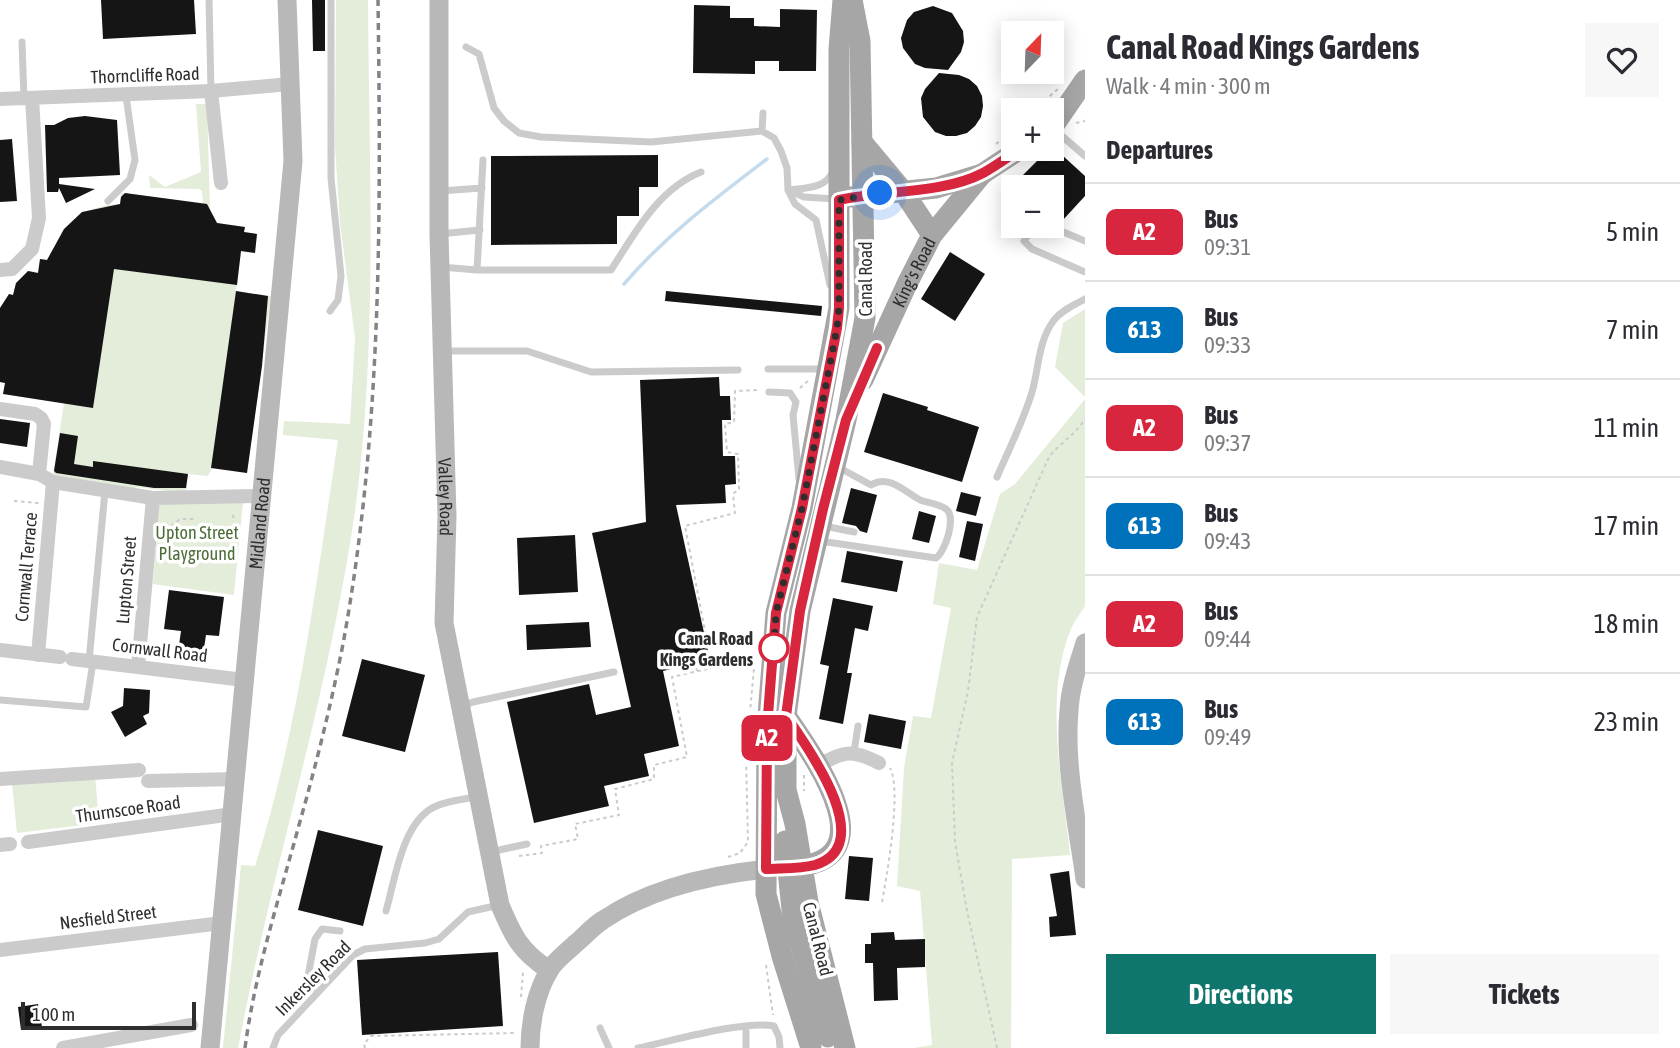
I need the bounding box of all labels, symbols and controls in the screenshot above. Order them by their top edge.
north arrow [1001,21,1064,84]
map controls [1001,21,1064,238]
button: heart [1585,23,1659,97]
text: Canal Road Kings Gardens [1106,28,1419,66]
street label: Thorncliffe Road [90,63,200,87]
text: Walk · 4 min · 300 m [1106,73,1270,99]
button: + [1001,98,1064,161]
text: Departures [1106,135,1213,165]
your location [862,175,897,210]
button: − [1001,175,1064,238]
text: Bus [1204,204,1238,234]
text: 5 min [1606,217,1659,247]
text: A2 [1133,218,1156,245]
street label: King's Road [887,234,940,311]
text: 09:31 [1204,234,1251,260]
street label: Canal Road [855,241,876,317]
text: Bus [1204,302,1238,332]
text: 7 min [1606,315,1659,345]
text: 613 [1128,316,1161,343]
text: 09:33 [1204,332,1251,358]
text: Bus [1204,400,1238,430]
text: 11 min [1594,413,1659,443]
text: A2 [1133,414,1156,441]
text: 09:37 [1204,430,1251,456]
street label: Valley Road [435,457,458,536]
street label: Midland Road [244,476,274,570]
text: Bus [1204,498,1238,528]
street label: Cornwall Terrace [11,511,41,623]
text: 17 min [1594,511,1659,541]
text: 613 [1128,512,1161,539]
park label: Upton Street Playground [155,522,239,564]
text: 09:43 [1204,528,1251,554]
street label: Lupton Street [112,535,140,625]
text: Bus [1204,596,1238,626]
text: 18 min [1594,609,1659,639]
text: A2 [1133,610,1156,637]
text: 09:44 [1204,626,1251,652]
place label: Canal Road Kings Gardens [660,628,754,670]
marker: Canal Road Kings Gardens [759,633,789,663]
street label: Cornwall Road [111,634,209,666]
text: Bus [1204,694,1238,724]
text: 23 min [1594,707,1659,737]
text: 613 [1128,708,1161,735]
line badge: A2 [736,715,798,761]
text: A2 [755,724,779,751]
text: 09:49 [1204,724,1251,750]
street label: Thurnscoe Road [74,791,182,827]
street label: Canal Road [799,900,837,978]
street label: Nesfield Street [58,901,158,933]
street label: Inkersley Road [271,936,355,1020]
button: Directions [1106,954,1376,1034]
button: Tickets [1390,954,1659,1034]
scale bar [21,999,196,1031]
text: 100 m [32,1003,75,1025]

